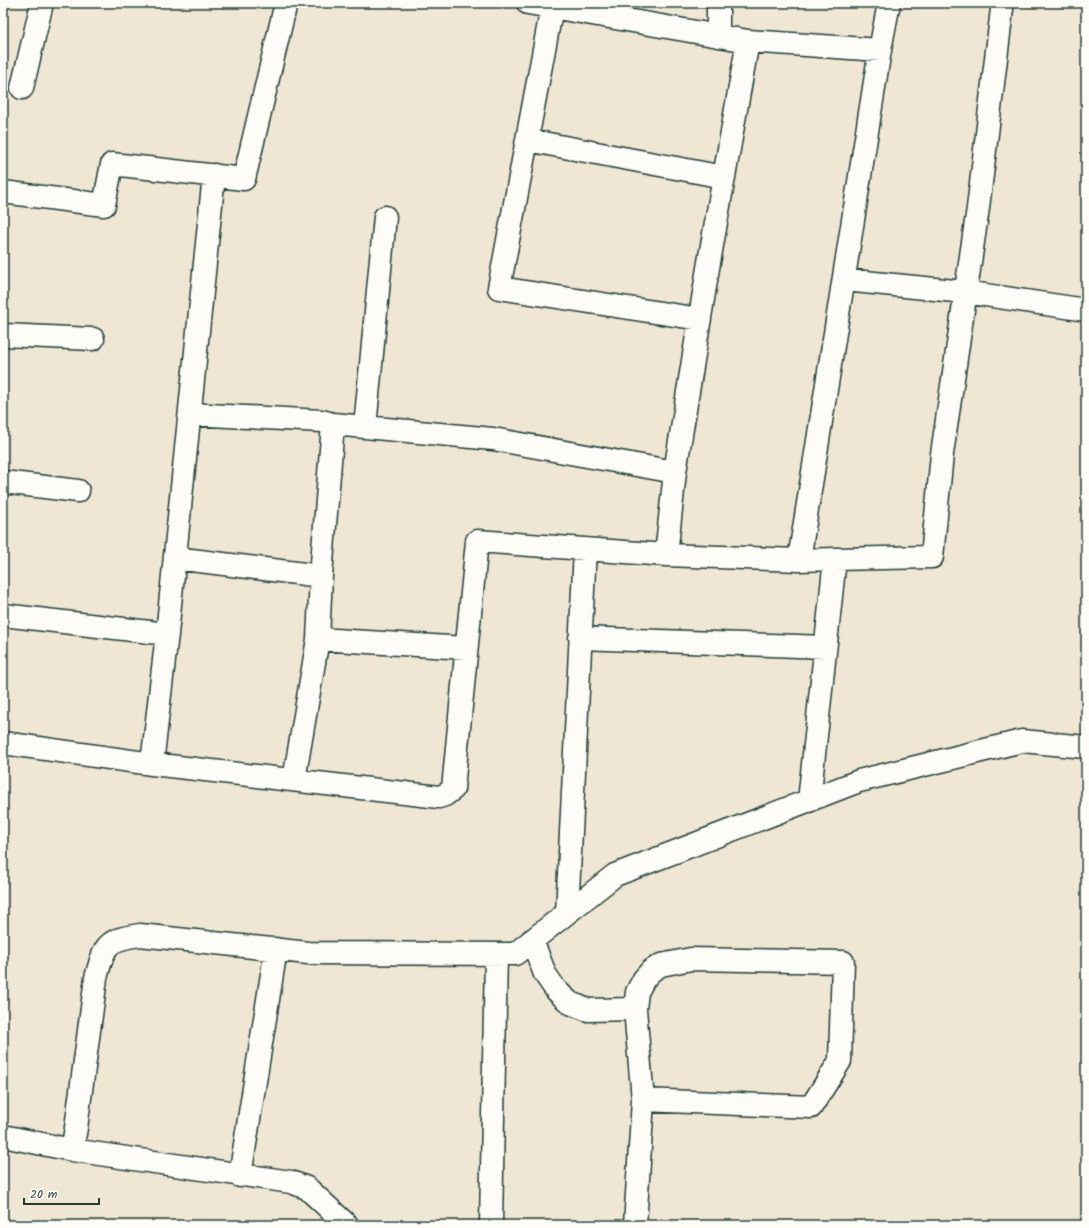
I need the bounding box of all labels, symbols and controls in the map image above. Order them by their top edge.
scale bar [24,1180,99,1206]
text: 20 m [30,1185,58,1204]

